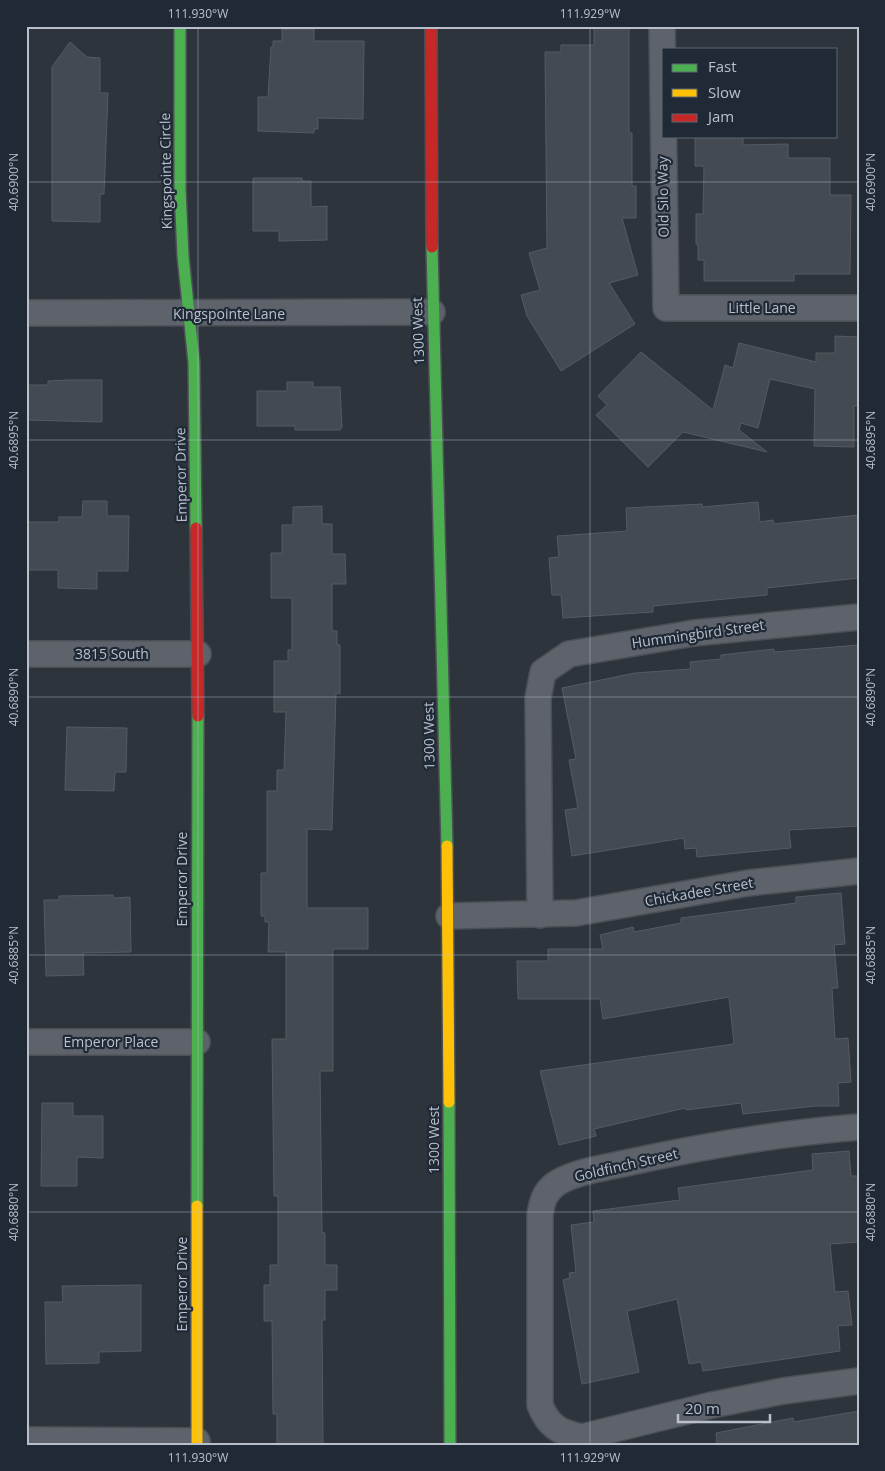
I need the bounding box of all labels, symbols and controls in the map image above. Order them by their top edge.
text: 111.930°W [168,5,228,22]
text: 111.929°W [560,5,620,22]
legend [662,48,838,138]
text: Fast [708,56,737,76]
text: Slow [708,82,741,102]
text: Jam [706,106,734,126]
street label: Kingspointe Circle [155,112,176,230]
text: 40.6900°N [5,153,22,211]
text: 40.6900°N [862,153,879,211]
street label: Old Silo Way [652,155,673,238]
street label: 1300 West [407,297,428,365]
street label: Little Lane [728,298,796,317]
street label: Kingspointe Lane [173,304,285,323]
text: 40.6895°N [5,411,22,469]
text: 40.6895°N [862,411,879,469]
street label: Emperor Drive [170,427,191,523]
street label: Hummingbird Street [630,615,765,652]
street label: 3815 South [75,644,149,663]
text: 40.6890°N [5,668,22,726]
text: 40.6890°N [862,668,879,726]
street label: 1300 West [418,702,439,770]
street label: Emperor Drive [172,831,191,926]
street label: Chickadee Street [643,873,755,910]
text: 40.6885°N [5,926,22,984]
text: 40.6885°N [862,926,879,984]
street label: Emperor Place [64,1032,159,1051]
street label: 1300 West [424,1106,443,1174]
street label: Goldfinch Street [572,1143,679,1186]
text: 40.6880°N [5,1183,22,1241]
text: 40.6880°N [862,1183,879,1241]
street label: Emperor Drive [172,1236,191,1331]
scale bar [678,1391,770,1423]
text: 20 m [685,1398,720,1418]
text: 111.930°W [168,1449,228,1466]
text: 111.929°W [560,1449,620,1466]

